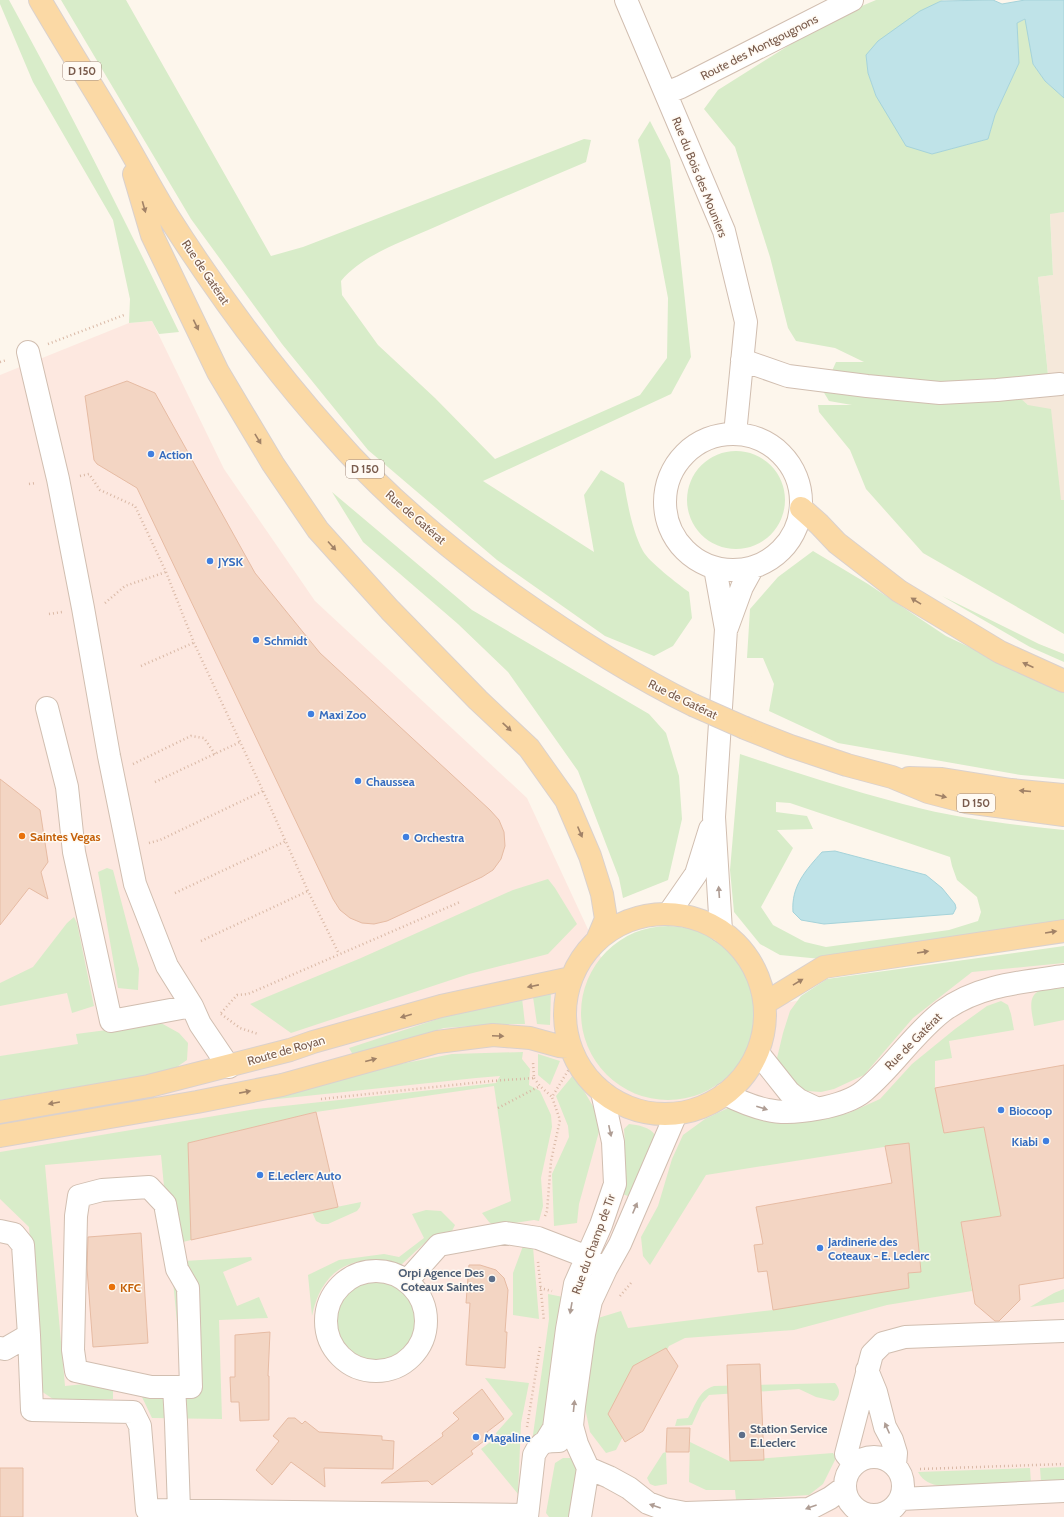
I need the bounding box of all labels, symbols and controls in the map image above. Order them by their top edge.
street label: Route des Montgougnons [698,11,820,83]
road number: D 150 [63,62,101,80]
street label: Rue du Bois des Mouniers [669,114,731,240]
one-way arrow [141,201,147,213]
street label: Rue de Gatérat [179,237,233,307]
one-way arrow [193,320,199,331]
one-way arrow [255,433,262,445]
place label: Action [159,447,192,462]
marker: Action [146,449,156,459]
road number: D 150 [346,460,384,478]
street label: Rue de Gatérat [383,487,449,547]
one-way arrow [327,541,337,551]
place label: JYSK [217,554,244,569]
marker: JYSK [205,556,215,566]
one-way arrow [910,597,922,604]
place label: Schmidt [264,633,307,648]
marker: Schmidt [251,635,261,645]
one-way arrow [1023,662,1034,668]
street label: Rue de Gatérat [646,676,720,722]
place label: Maxi Zoo [319,707,367,722]
marker: Maxi Zoo [306,709,316,719]
one-way arrow [501,722,512,731]
place label: Chaussea [366,774,415,789]
marker: Chaussea [353,776,363,786]
one-way arrow [1019,788,1031,795]
one-way arrow [935,793,947,799]
road number: D 150 [957,794,995,812]
one-way arrow [577,827,583,838]
place label: Saintes Vegas [30,829,101,844]
place label: Orchestra [414,830,464,845]
marker: Saintes Vegas [17,831,27,841]
marker: Orchestra [401,832,411,842]
one-way arrow [715,886,722,898]
one-way arrow [1045,929,1058,935]
one-way arrow [917,949,929,955]
one-way arrow [792,979,804,986]
one-way arrow [526,983,539,989]
street label: Rue de Gatérat [881,1009,945,1073]
one-way arrow [400,1013,412,1019]
street label: Route de Royan [245,1032,327,1068]
one-way arrow [492,1033,505,1039]
one-way arrow [365,1057,377,1063]
one-way arrow [239,1089,251,1095]
one-way arrow [48,1100,60,1106]
place label: Biocoop [1009,1103,1052,1118]
one-way arrow [756,1105,768,1111]
marker: Biocoop [996,1105,1006,1115]
one-way arrow [608,1124,614,1137]
place label: Kiabi [1012,1134,1038,1149]
marker: Kiabi [1041,1136,1051,1146]
place label: E.Leclerc Auto [268,1168,341,1183]
marker: E.Leclerc Auto [255,1170,265,1180]
street label: Rue du Champ de Tir [568,1192,618,1296]
one-way arrow [633,1202,639,1214]
place label: Jardinerie des Coteaux - E. Leclerc [827,1234,930,1263]
marker: Jardinerie des Coteaux - E. Leclerc [815,1243,825,1253]
place label: Orpi Agence Des Coteaux Saintes [398,1265,484,1294]
marker: Orpi Agence Des Coteaux Saintes [487,1274,497,1284]
place label: KFC [120,1280,141,1295]
marker: KFC [107,1282,117,1292]
one-way arrow [568,1302,574,1314]
one-way arrow [571,1400,577,1412]
place label: Station Service E.Leclerc [750,1421,828,1450]
one-way arrow [883,1422,889,1434]
place label: Magaline [484,1430,531,1445]
marker: Station Service E.Leclerc [737,1430,747,1440]
marker: Magaline [471,1432,481,1442]
one-way arrow [649,1502,661,1508]
one-way arrow [805,1504,817,1510]

